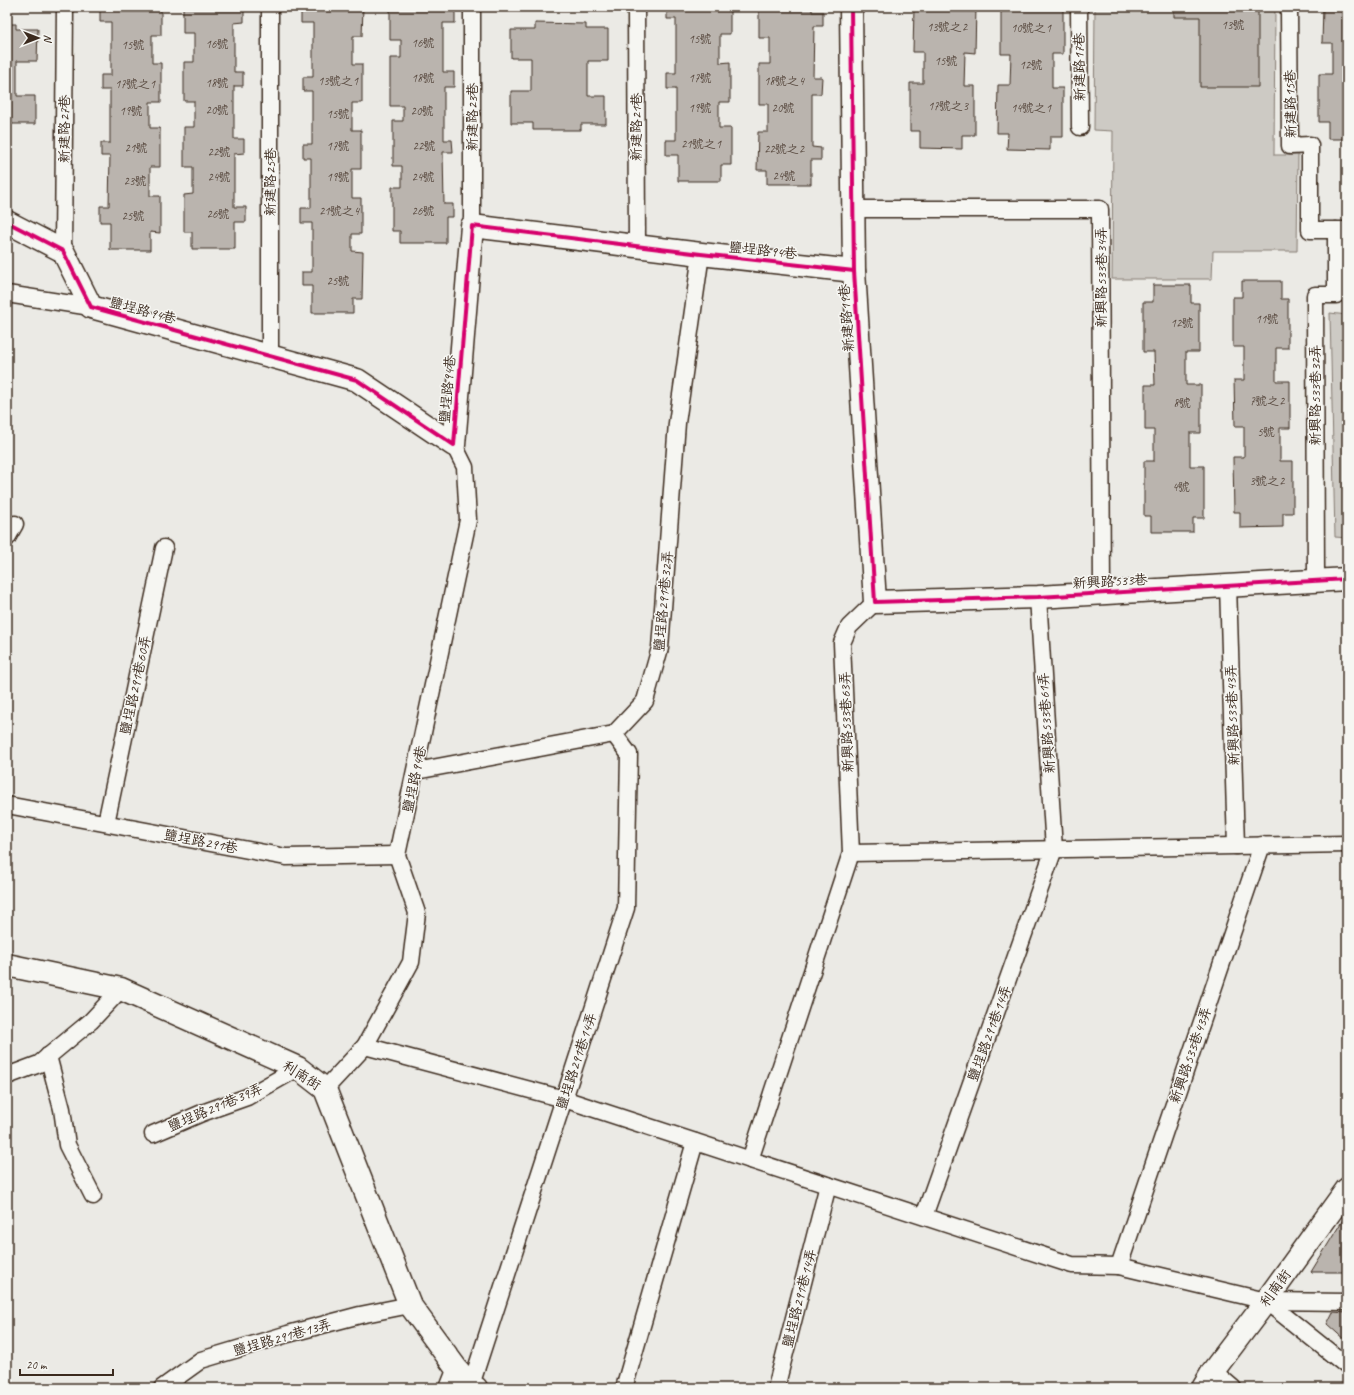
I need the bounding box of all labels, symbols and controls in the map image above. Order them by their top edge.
house number: 13號 [1222,17,1244,33]
north arrow [18,18,58,58]
house number: 13號之2 [927,19,969,35]
house number: 10號之1 [1011,20,1052,36]
house number: 15號 [689,31,711,47]
street label: 新建路17巷 [1070,32,1089,101]
text: N [41,35,55,44]
house number: 16號 [412,35,434,51]
house number: 16號 [206,36,228,52]
house number: 15號 [122,37,144,53]
house number: 15號 [935,53,957,69]
house number: 12號 [1020,57,1042,73]
street label: 新建路15巷 [1281,69,1300,138]
house number: 18號 [412,70,434,86]
house number: 17號 [689,70,711,86]
house number: 13號之1 [318,73,359,89]
house number: 18號之4 [764,73,806,89]
house number: 18號 [206,75,228,91]
house number: 17號之1 [115,76,156,92]
street label: 新建路23巷 [464,82,481,151]
street label: 新建路21巷 [628,92,645,161]
street label: 新建路27巷 [56,94,73,163]
house number: 17號之3 [928,98,970,114]
house number: 19號 [689,100,711,116]
house number: 20號 [772,100,794,116]
house number: 14號之1 [1011,100,1052,116]
house number: 20號 [206,102,228,118]
house number: 19號 [120,103,142,119]
house number: 20號 [411,103,433,119]
house number: 15號 [327,106,349,122]
house number: 21號之1 [681,136,722,152]
house number: 17號 [327,138,349,154]
house number: 22號 [413,138,435,154]
house number: 21號 [125,140,147,156]
house number: 22號之2 [764,141,806,157]
house number: 22號 [208,144,230,160]
street label: 新建路25巷 [262,147,279,216]
house number: 24號 [773,168,795,184]
house number: 24號 [208,169,230,185]
house number: 19號 [327,169,349,185]
house number: 24號 [412,169,434,185]
house number: 23號 [124,173,146,189]
house number: 21號之4 [319,203,361,219]
house number: 26號 [412,203,434,219]
house number: 26號 [207,206,229,222]
house number: 25號 [122,208,144,224]
street label: 新興路533巷34弄 [1093,226,1110,328]
street label: 鹽埕路94巷 [728,238,799,263]
house number: 25號 [327,273,349,289]
street label: 新建路19巷 [836,282,857,353]
street label: 鹽埕路94巷 [108,293,179,328]
house number: 11號 [1256,311,1278,327]
house number: 12號 [1171,315,1193,331]
street label: 新興路533巷32弄 [1307,344,1324,446]
street label: 鹽埕路94巷 [436,353,459,424]
house number: 7號之2 [1250,393,1286,409]
house number: 8號 [1173,395,1191,411]
house number: 5號 [1257,424,1275,440]
house number: 3號之2 [1250,473,1286,489]
house number: 4號 [1172,479,1190,495]
street label: 鹽埕路291巷32弄 [651,550,676,652]
street label: 新興路533巷 [1072,571,1149,592]
street label: 鹽埕路291巷60弄 [117,634,154,737]
street label: 新興路533巷43弄 [1222,664,1243,766]
street label: 新興路533巷63弄 [836,671,857,773]
street label: 新興路533巷61弄 [1034,672,1059,774]
street label: 鹽埕路94巷 [399,743,430,814]
street label: 鹽埕路291巷 [163,826,240,857]
street label: 鹽埕路291巷14弄 [964,983,1015,1084]
street label: 新興路533巷43弄 [1166,1004,1215,1106]
street label: 鹽埕路291巷14弄 [553,1010,600,1112]
street label: 利南街 [279,1057,324,1094]
street label: 鹽埕路291巷39弄 [165,1080,265,1135]
street label: 鹽埕路291巷14弄 [779,1247,820,1349]
street label: 利南街 [1256,1266,1295,1310]
street label: 鹽埕路291巷13弄 [231,1315,333,1360]
scale bar [20,1351,113,1377]
text: 20 m [26,1357,48,1373]

